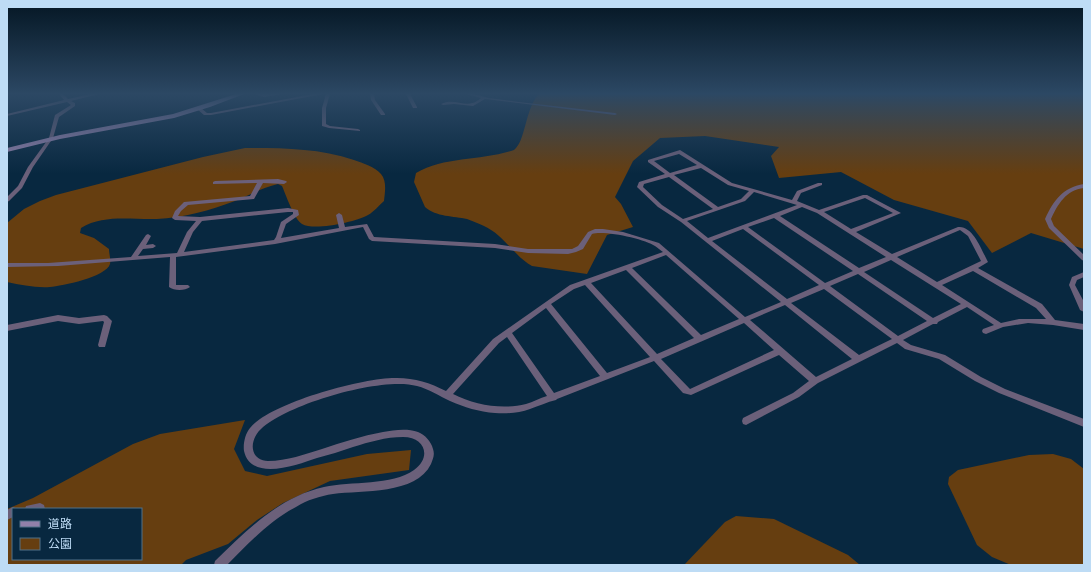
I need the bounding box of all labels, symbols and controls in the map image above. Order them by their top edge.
legend [12,508,142,560]
text: 道路 [48,516,72,532]
text: 公園 [48,536,72,552]

